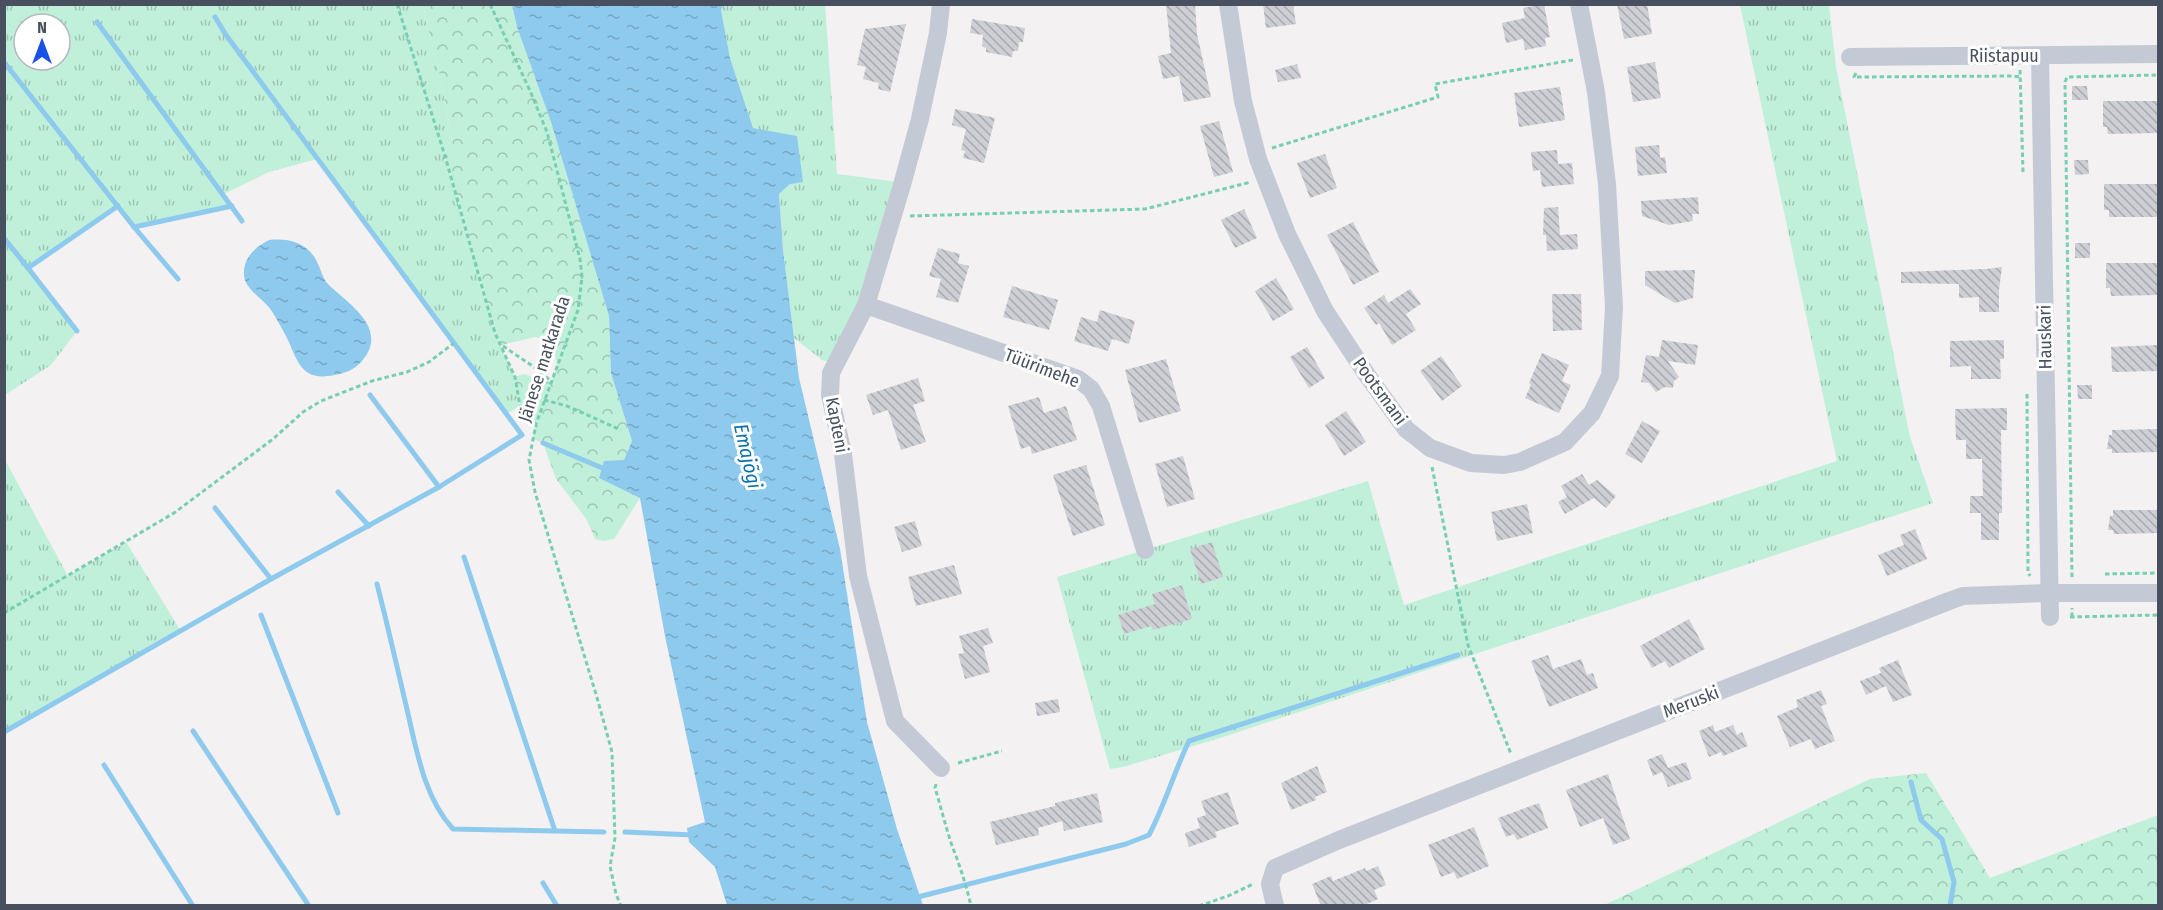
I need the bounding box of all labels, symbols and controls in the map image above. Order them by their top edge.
north arrow [12,12,72,72]
text: N [37,18,47,37]
street label: Riistapuu [1969,45,2039,67]
street label: Jänese matkarada [513,293,575,425]
street label: Hauskari [2033,305,2057,369]
street label: Tüürimehe [1001,344,1083,392]
street label: Pootsmani [1348,353,1412,429]
street label: Kapteni [821,395,853,455]
water label: Emajõgi [729,421,767,491]
street label: Meruski [1660,681,1722,723]

